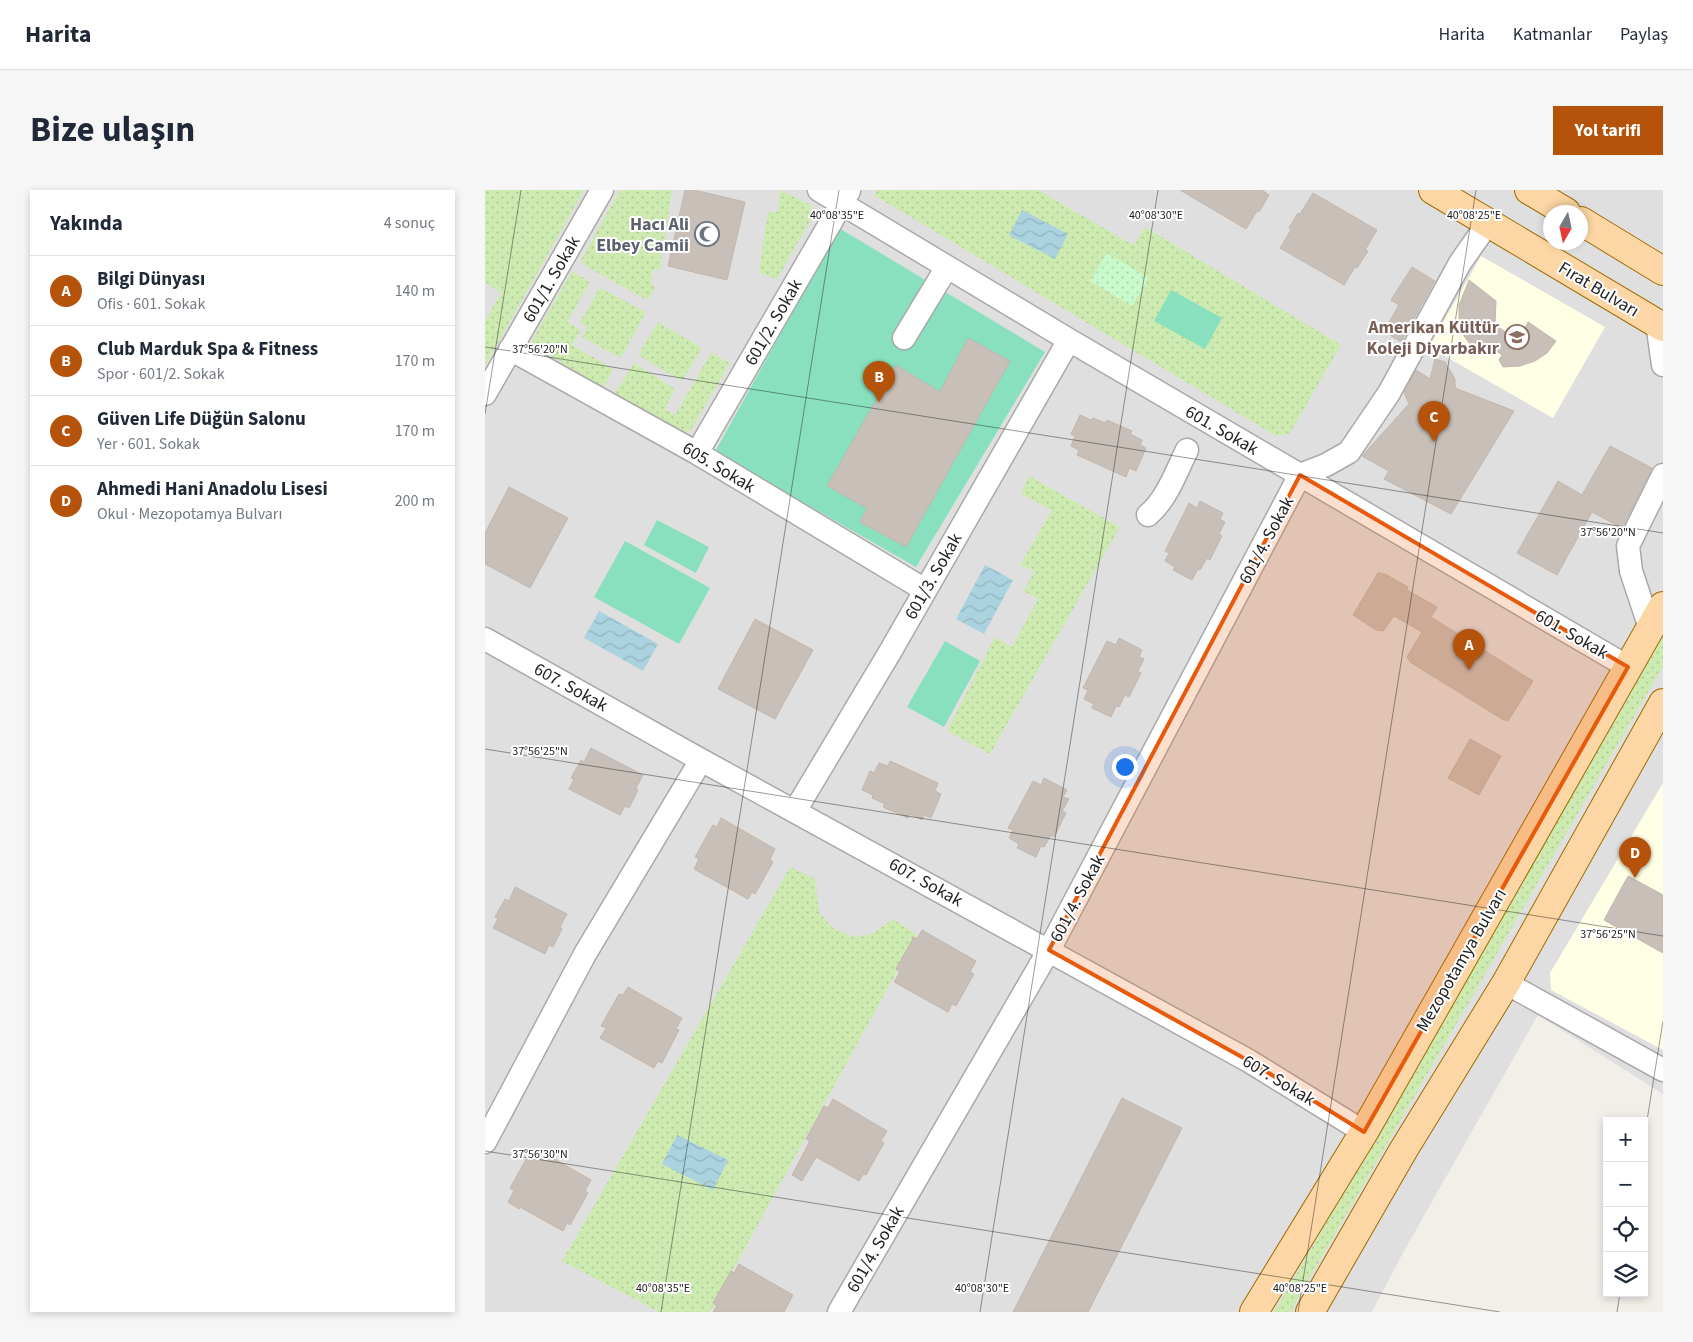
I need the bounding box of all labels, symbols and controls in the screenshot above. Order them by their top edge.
text: Harita [25,17,91,52]
text: Harita [1439,22,1485,47]
text: Katmanlar [1513,22,1592,47]
text: Paylaş [1620,22,1668,47]
text: Bize ulaşın [30,105,195,155]
button: Yol tarifi [1553,106,1663,155]
north arrow [1543,205,1588,250]
text: 40°08'35"E [810,207,864,224]
text: 40°08'30"E [1129,207,1183,224]
text: 40°08'25"E [1447,207,1501,224]
text: Yakında [50,208,123,238]
text: 4 sonuç [384,212,435,234]
place label: Hacı Ali Elbey Camii [596,212,689,258]
mosque icon: Hacı Ali Elbey Camii [694,221,720,247]
street label: 601/1. Sokak [517,231,586,327]
street label: Fırat Bulvarı [1554,256,1644,323]
text: Bilgi Dünyası [97,266,205,293]
street label: 601/2. Sokak [739,274,808,370]
text: A [61,280,71,302]
text: 140 m [395,280,435,302]
text: Ofis · 601. Sokak [97,293,205,315]
place label: Amerikan Kültür Koleji Diyarbakır [1367,315,1500,361]
school or university icon: Amerikan Kültür Koleji Diyarbakır [1504,324,1530,350]
text: Club Marduk Spa & Fitness [97,336,318,363]
text: 37°56'20"N [512,341,568,358]
text: B [61,350,71,372]
text: 170 m [395,350,435,372]
pin: B [863,361,895,402]
text: Spor · 601/2. Sokak [97,363,225,385]
street label: 601. Sokak [1180,399,1263,462]
pin: C [1418,401,1450,442]
text: Güven Life Düğün Salonu [97,406,306,433]
text: C [61,420,71,442]
text: 170 m [395,420,435,442]
text: Yer · 601. Sokak [97,433,200,455]
street label: 605. Sokak [678,436,760,499]
text: Ahmedi Hani Anadolu Lisesi [97,476,328,503]
text: D [61,490,71,512]
text: 200 m [395,490,435,512]
street label: 601/4. Sokak [1233,492,1300,589]
text: Okul · Mezopotamya Bulvarı [97,503,282,525]
text: 37°56'20"N [1580,524,1636,541]
street label: 601/3. Sokak [899,528,968,624]
street label: 601. Sokak [1530,603,1613,666]
pin: A [1453,629,1485,670]
street label: 607. Sokak [529,657,612,718]
text: 37°56'25"N [512,743,568,760]
your location [1112,754,1138,780]
pin: D [1619,837,1651,878]
street label: 601/4. Sokak [1044,850,1111,947]
street label: 607. Sokak [884,852,967,913]
street label: Mezopotamya Bulvarı [1410,884,1513,1037]
text: 37°56'25"N [1580,926,1636,943]
street label: 607. Sokak [1238,1049,1320,1112]
map controls [1603,1117,1648,1297]
button: + [1603,1117,1648,1162]
text: 37°56'30"N [512,1146,568,1163]
button: − [1603,1162,1648,1207]
street label: 601/4. Sokak [841,1201,910,1297]
button: locate [1603,1207,1648,1252]
button: layers [1603,1252,1648,1297]
text: 40°08'35"E [636,1280,690,1297]
text: 40°08'30"E [955,1280,1009,1297]
text: 40°08'25"E [1273,1280,1327,1297]

